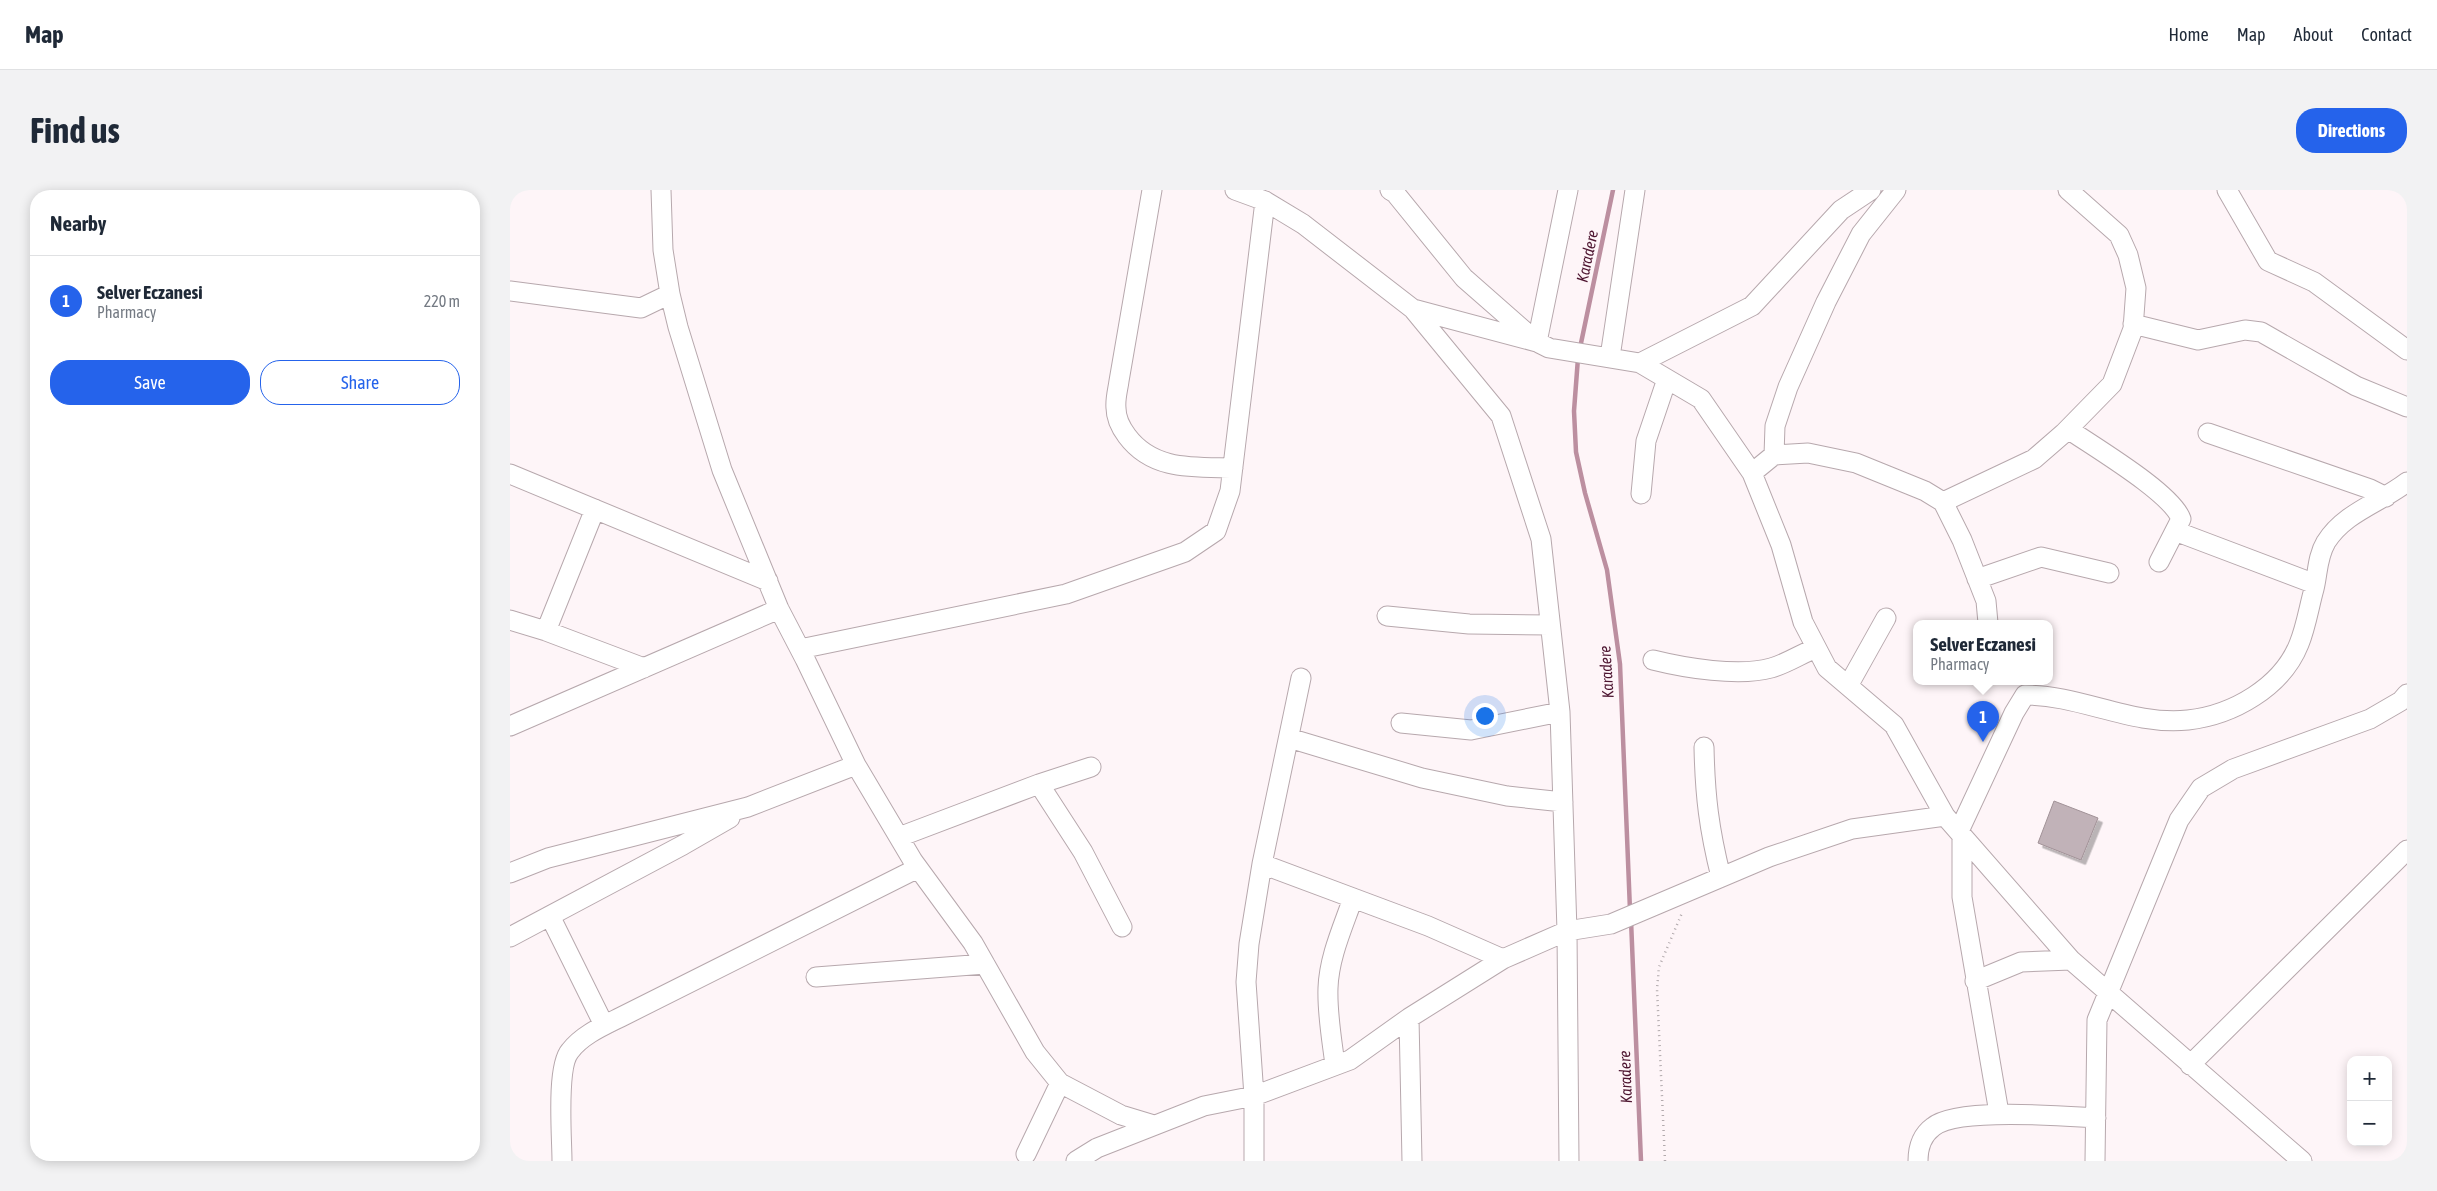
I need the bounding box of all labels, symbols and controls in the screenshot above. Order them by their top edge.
text: Map [25,21,64,48]
text: Home [2169,24,2209,45]
text: Map [2237,24,2266,45]
text: About [2294,24,2333,45]
text: Contact [2361,24,2412,45]
button: Directions [2296,108,2407,153]
text: Find us [30,110,120,150]
text: Nearby [50,211,106,235]
water label: Karadere [1573,228,1601,284]
text: Selver Eczanesi [97,281,203,303]
text: 1 [62,292,70,310]
text: 220 m [424,292,460,310]
text: Pharmacy [97,303,156,321]
button: Save [50,360,250,405]
button: Share [260,360,460,405]
popup [1913,620,2053,685]
text: Selver Eczanesi [1930,633,2036,655]
water label: Karadere [1595,645,1617,699]
text: Pharmacy [1930,655,1989,673]
pin: 1 [1967,701,1999,742]
your location [1472,703,1498,729]
water label: Karadere [1615,1050,1635,1104]
map controls [2347,1056,2392,1146]
button: + [2347,1056,2392,1101]
button: − [2347,1101,2392,1146]

